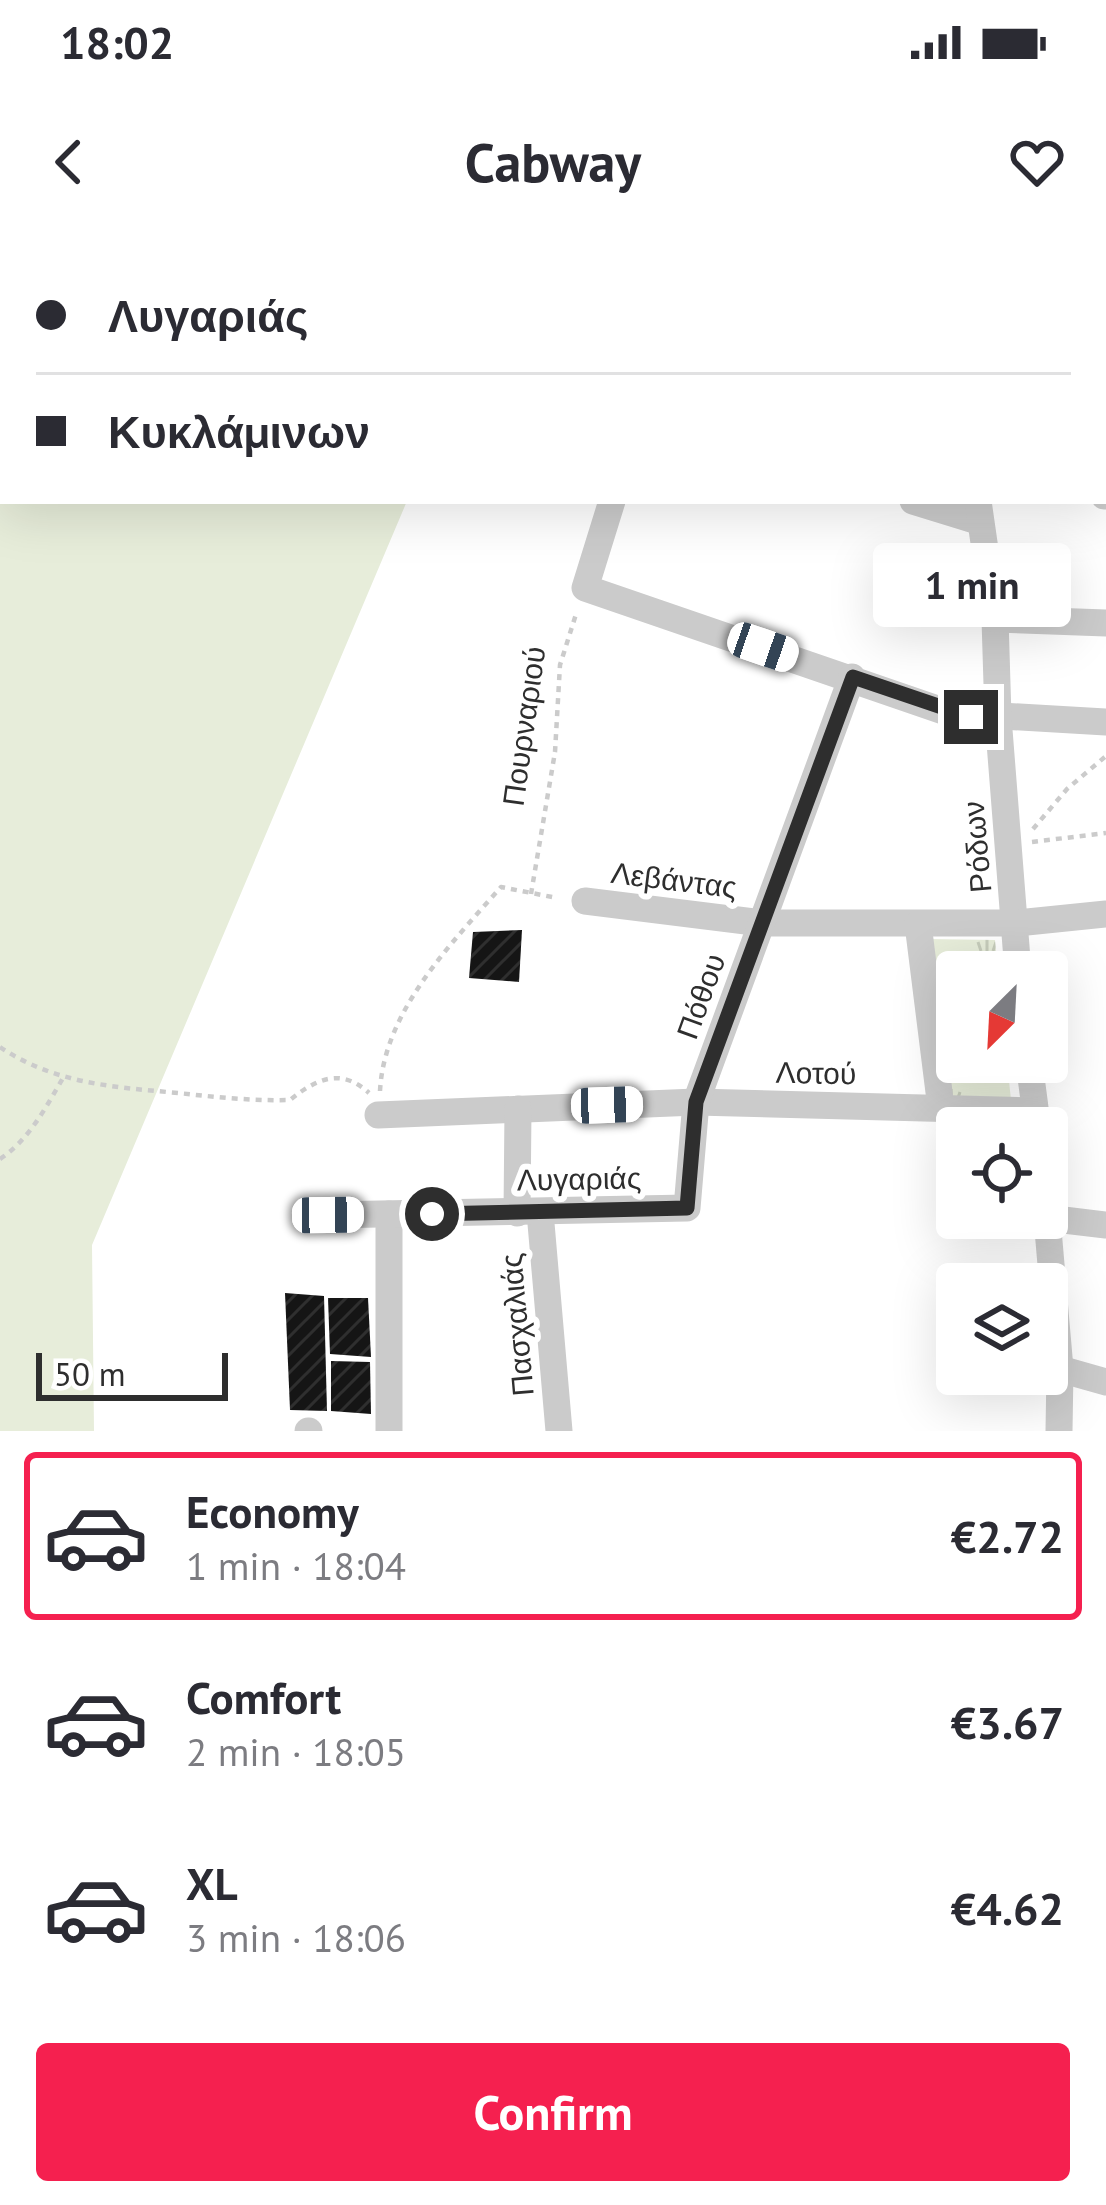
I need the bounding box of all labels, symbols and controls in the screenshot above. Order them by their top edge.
text: 18:02 [60,13,174,71]
text: Cabway [465,127,641,197]
icon: back [36,129,102,195]
icon: heart [1004,129,1070,195]
text: Λυγαριάς [108,286,308,344]
text: Κυκλάμινων [108,402,370,460]
callout: 1 min [872,543,1070,627]
text: 1 min [924,559,1020,610]
car [723,618,803,676]
street label: Πουρναριού [492,644,554,808]
route end [944,690,998,744]
street label: Ρόδων [953,800,999,894]
street label: Λεβάντας [609,852,739,906]
street label: Πόθου [667,948,733,1044]
north arrow [936,951,1068,1083]
map controls [936,951,1068,1395]
street label: Λοτού [775,1052,857,1092]
car [570,1086,644,1124]
button: locate [936,1107,1068,1239]
street label: Λυγαριάς [517,1157,641,1199]
route start [405,1187,459,1241]
car [292,1196,364,1234]
street label: Πασχαλιάς [490,1252,542,1398]
button: layers [936,1263,1068,1395]
scale bar [36,1347,228,1400]
text: 50 m [54,1352,126,1395]
icon: car [42,1482,150,1590]
text: Economy [186,1482,359,1540]
text: €2.72 [951,1507,1064,1565]
text: 1 min · 18:04 [186,1540,406,1591]
icon: car [42,1668,150,1776]
text: Comfort [186,1668,341,1726]
text: €3.67 [951,1693,1064,1751]
text: 2 min · 18:05 [186,1726,406,1777]
icon: car [42,1854,150,1962]
text: XL [186,1854,238,1912]
text: €4.62 [951,1879,1064,1937]
text: 3 min · 18:06 [186,1912,406,1963]
button: Confirm [36,2043,1070,2181]

